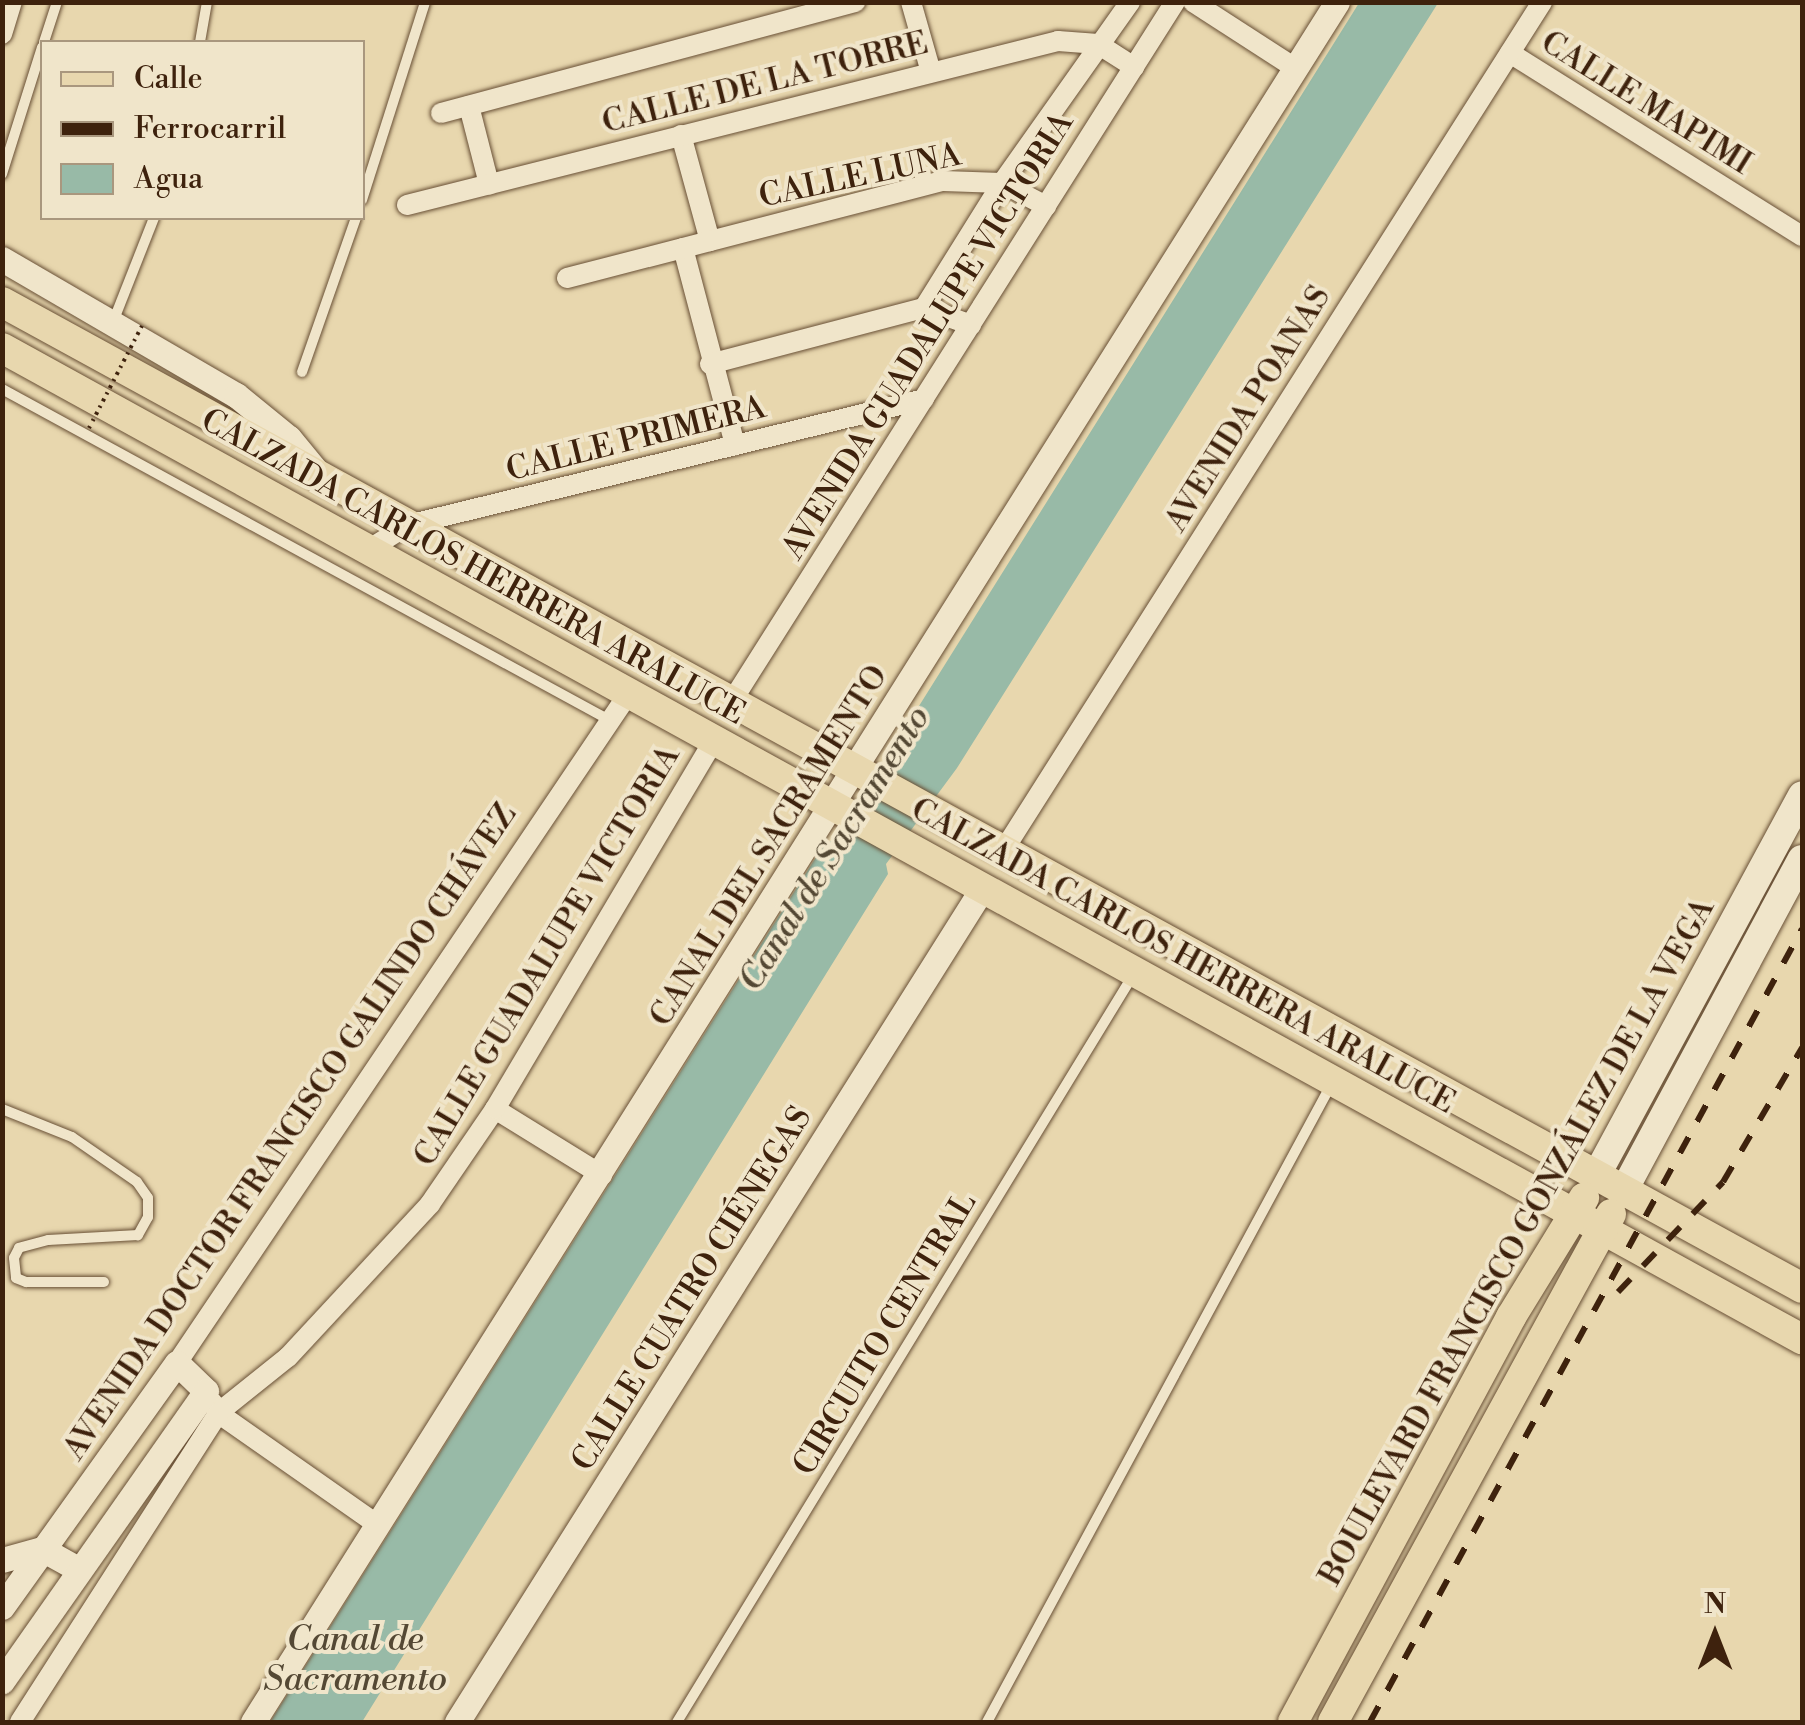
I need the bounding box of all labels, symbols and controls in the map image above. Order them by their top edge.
street label: CALLE MAPIMI [1534,23,1758,183]
street label: CALLE DE LA TORRE [598,24,932,142]
legend [40,40,365,220]
text: Calle [134,60,203,98]
street label: AVENIDA GUADALUPE VICTORIA [774,106,1082,566]
text: Ferrocarril [134,110,286,148]
street label: CALLE LUNA [756,136,964,216]
text: Agua [134,160,203,198]
street label: AVENIDA POANAS [1157,279,1339,539]
street label: CALLE PRIMERA [502,388,770,490]
street label: CALZADA CARLOS HERRERA ARALUCE [194,401,752,733]
street label: CANAL DEL SACRAMENTO [642,658,896,1034]
water label: Canal de Sacramento [730,699,940,999]
street label: CALLE GUADALUPE VICTORIA [406,739,688,1173]
street label: CALZADA CARLOS HERRERA ARALUCE [904,790,1462,1122]
street label: AVENIDA DOCTOR FRANCISCO GALINDO CHÁVEZ [55,797,525,1467]
street label: BOULEVARD FRANCISCO GONZÁLEZ DE LA VEGA [1311,892,1723,1592]
street label: CALLE CUATRO CIÉNEGAS [564,1100,820,1478]
street label: CIRCUITO CENTRAL [785,1186,985,1482]
north arrow [1665,1585,1765,1685]
text: N [1704,1587,1726,1622]
water label: Canal de Sacramento [263,1619,447,1701]

